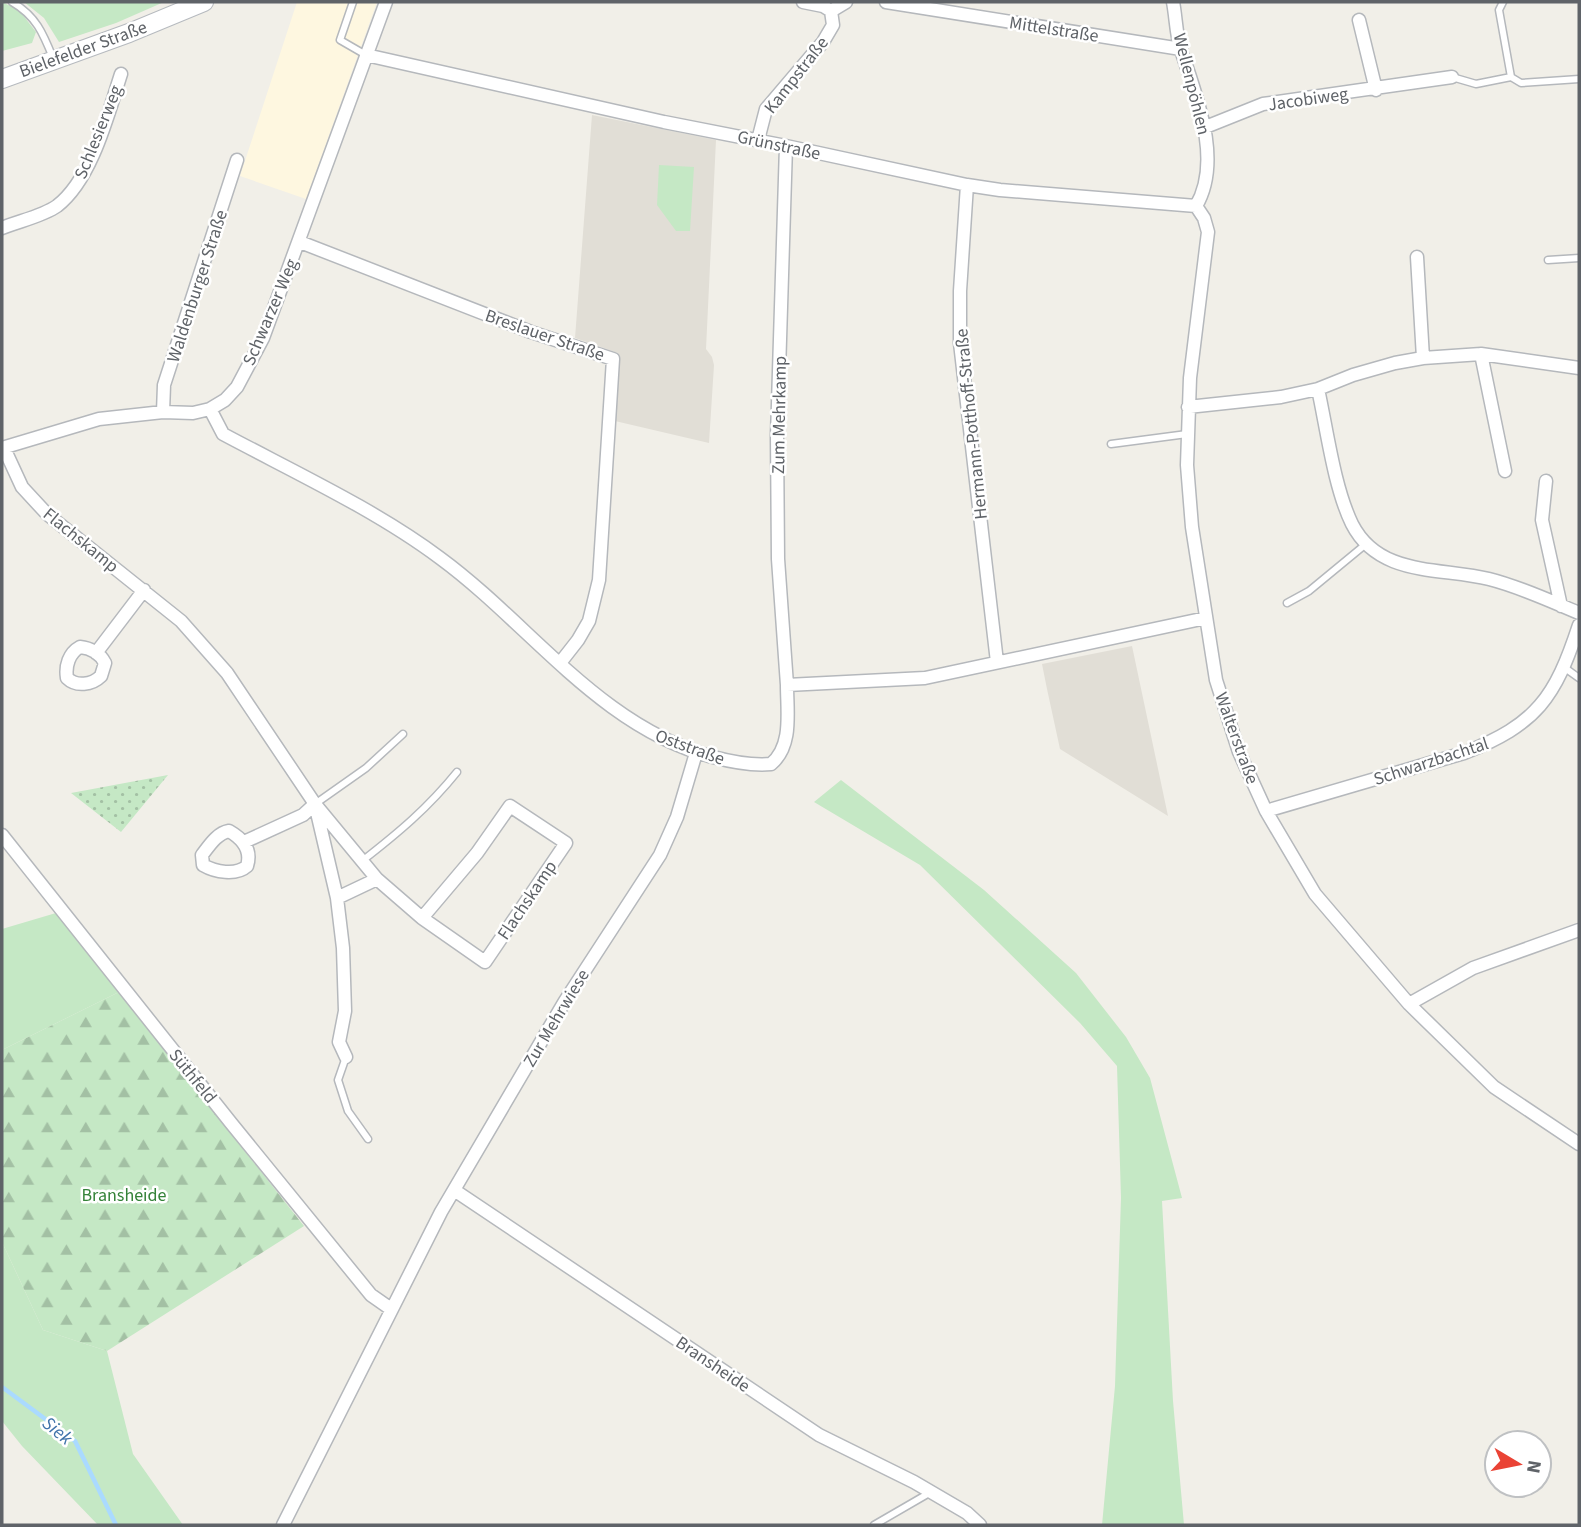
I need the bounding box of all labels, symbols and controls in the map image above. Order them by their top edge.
street label: Mittelstraße [1007,10,1100,49]
street label: Bielefelder Straße [16,15,151,84]
street label: Kampstraße [758,31,835,119]
street label: Wellenpöhlen [1167,31,1216,138]
street label: Schlesierweg [68,81,129,183]
street label: Jacobiweg [1267,82,1350,117]
street label: Grünstraße [735,124,823,167]
street label: Waldenburger Straße [161,207,234,366]
street label: Schwarzer Weg [237,255,304,369]
street label: Breslauer Straße [482,303,608,368]
street label: Hermann-Potthoff-Straße [949,327,994,521]
street label: Zum Mehrkamp [766,356,793,474]
street label: Flachskamp [38,502,124,579]
street label: Walterstraße [1208,689,1265,788]
street label: Oststraße [651,723,728,772]
street label: Schwarzbachtal [1371,731,1492,792]
street label: Flachskamp [492,856,563,945]
street label: Zur Mehrwiese [517,965,596,1072]
street label: Süthfeld [163,1044,222,1109]
park label: Bransheide [82,1183,167,1208]
street label: Bransheide [671,1330,755,1399]
water label: Siek [36,1411,79,1452]
north arrow [1483,1429,1553,1499]
text: N [1519,1458,1548,1475]

